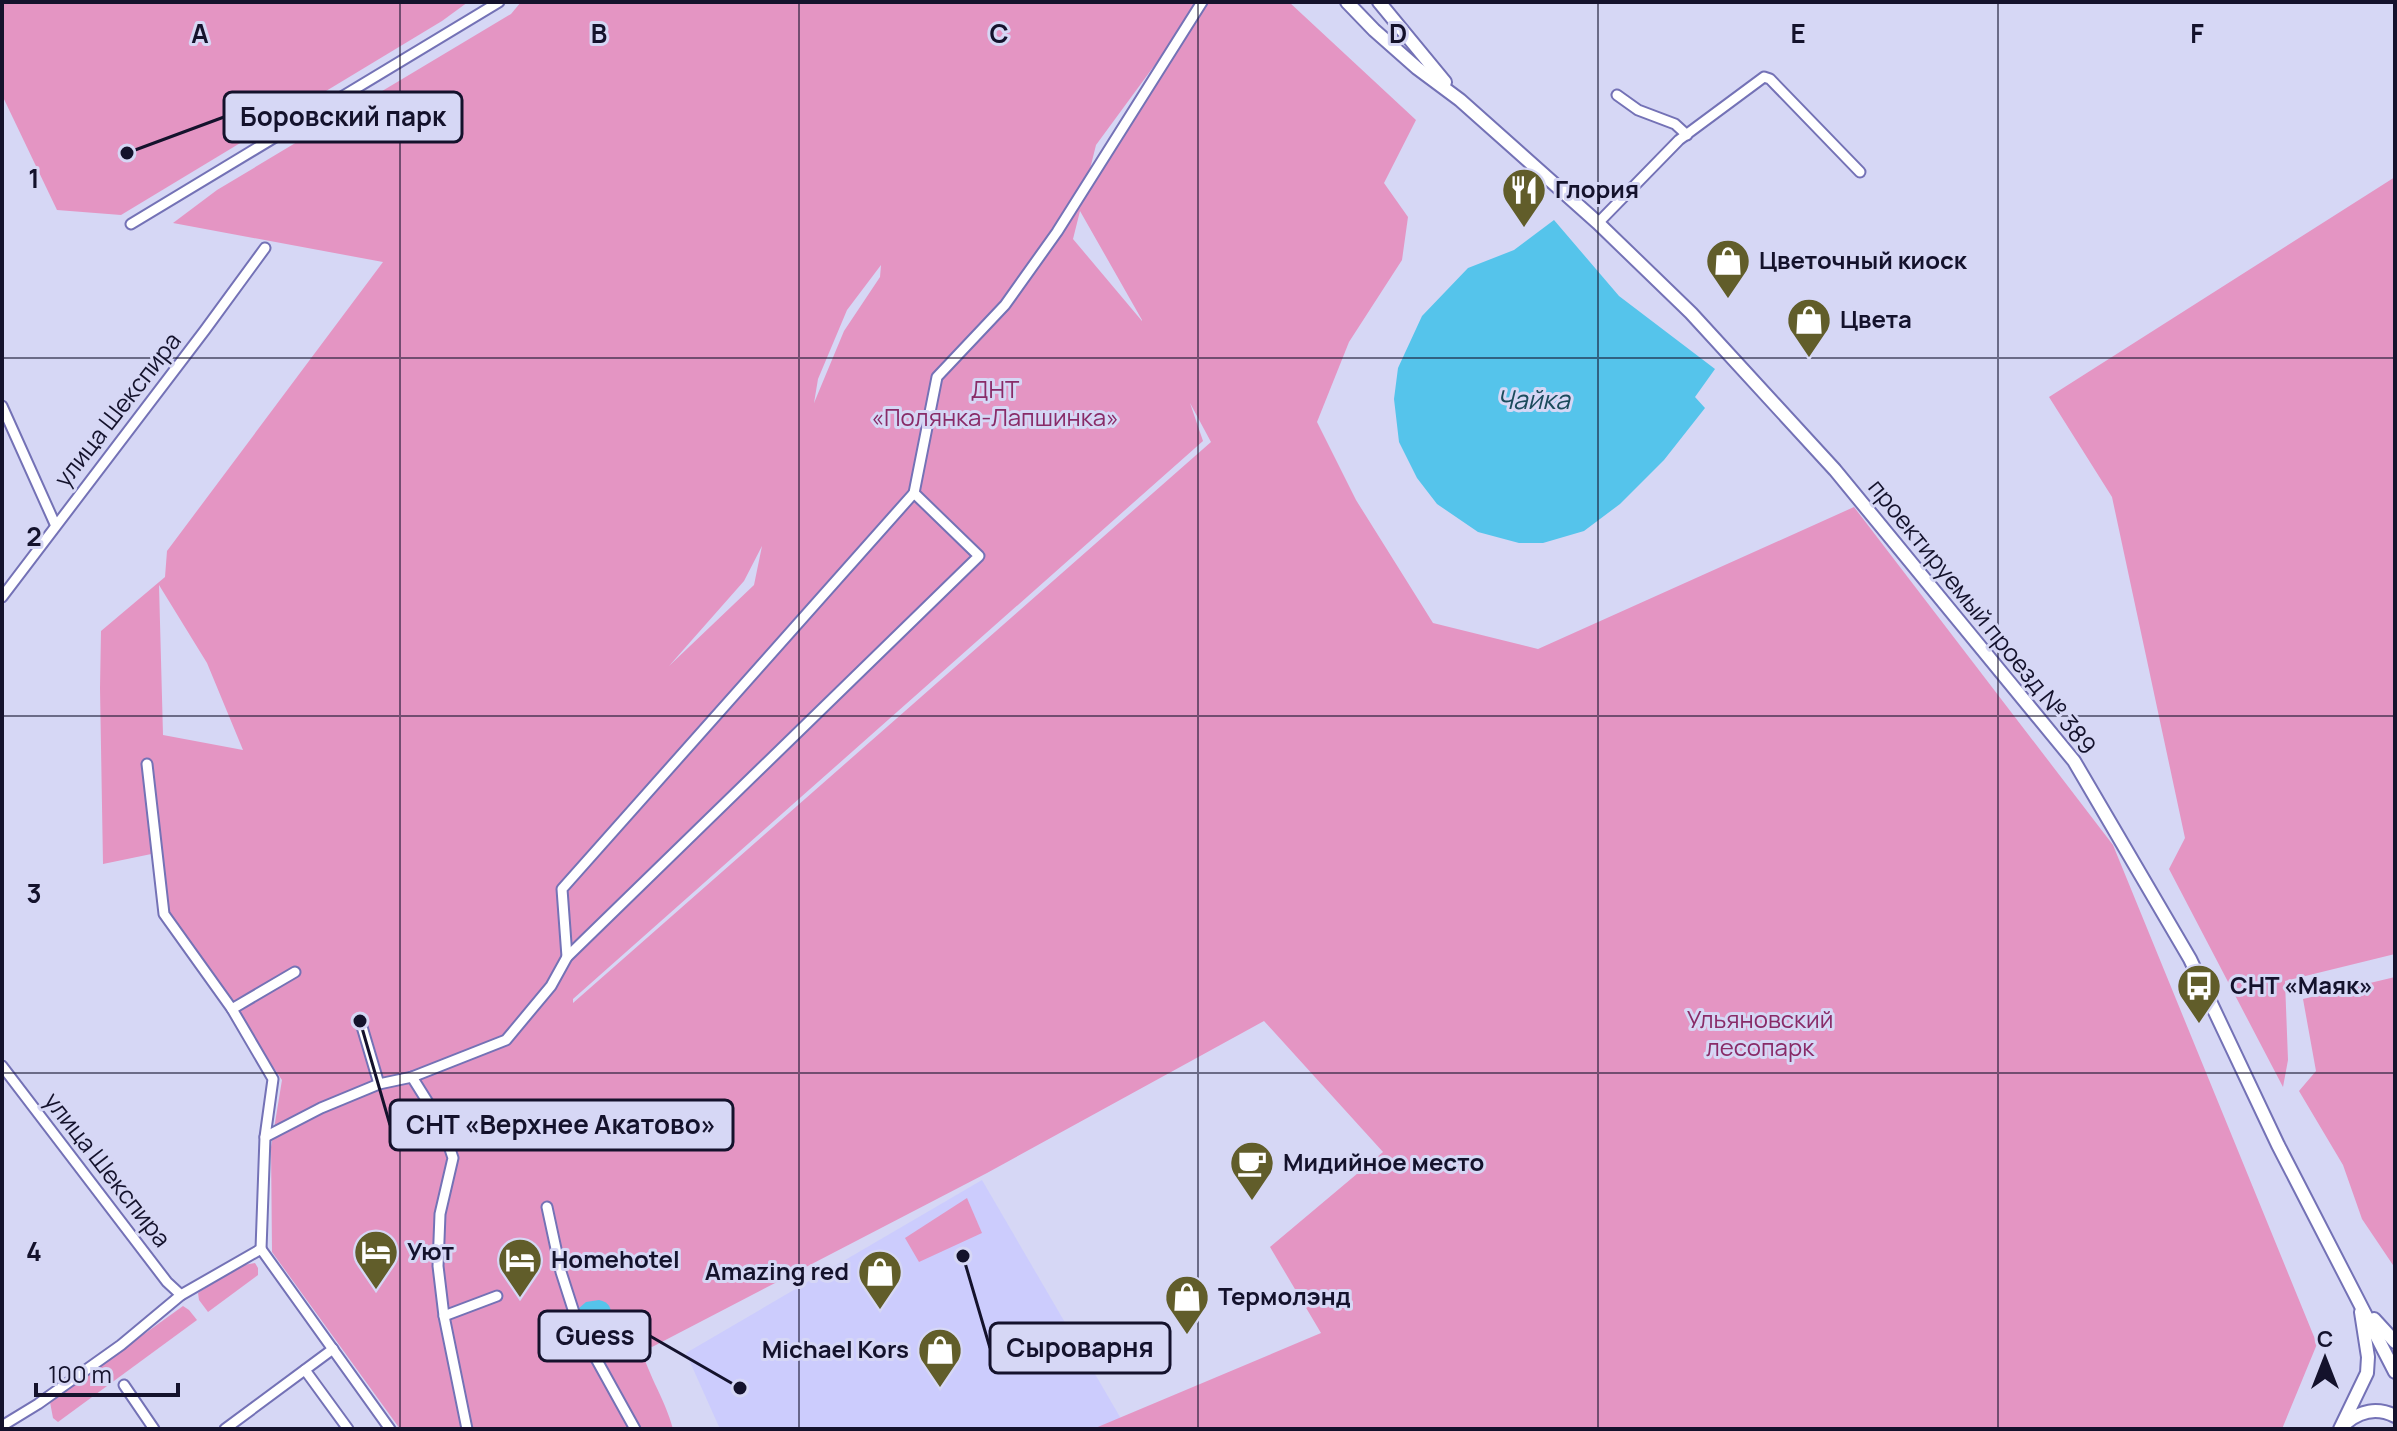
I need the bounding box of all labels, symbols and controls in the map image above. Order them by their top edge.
text: A [191,15,209,51]
text: B [591,15,607,51]
text: C [989,15,1009,51]
text: D [1389,15,1407,51]
text: E [1790,15,1806,51]
text: F [2190,15,2204,51]
callout: Боровский парк [224,92,462,142]
text: Боровский парк [240,98,447,134]
text: 1 [28,160,40,196]
restaurant icon: Глория [1500,166,1548,229]
place label: Глория [1555,172,1639,205]
shop icon: Цветочный киоск [1704,237,1752,300]
place label: Цветочный киоск [1759,243,1968,276]
shop icon: Цвета [1785,296,1833,359]
place label: Цвета [1840,302,1912,335]
street label: улица Шекспира [46,325,188,493]
park label: ДНТ «Полянка-Лапшинка» [871,372,1119,433]
water label: Чайка [1496,381,1571,417]
street label: проектируемый проезд № 389 [1862,471,2105,761]
text: 2 [26,518,42,554]
text: 3 [26,875,42,911]
bus stop icon: СНТ «Маяк» [2175,962,2223,1025]
place label: СНТ «Маяк» [2230,968,2373,1001]
park label: Ульяновский лесопарк [1687,1002,1833,1063]
street label: улица Шекспира [37,1085,179,1253]
callout: СНТ «Верхнее Акатово» [390,1100,733,1150]
text: СНТ «Верхнее Акатово» [406,1106,716,1142]
cafe icon: Мидийное место [1228,1139,1276,1202]
place label: Мидийное место [1283,1145,1484,1178]
hotel icon: Уют [352,1228,400,1291]
text: 4 [26,1233,42,1269]
place label: Уют [407,1234,454,1267]
hotel icon: Homehotel [496,1236,544,1299]
place label: Homehotel [551,1242,680,1275]
shop icon: Amazing red [856,1248,904,1311]
place label: Amazing red [705,1254,849,1287]
shop icon: Термолэнд [1163,1273,1211,1336]
place label: Термолэнд [1218,1279,1351,1312]
callout: Guess [539,1311,650,1361]
text: Guess [555,1317,635,1353]
north arrow [2285,1319,2365,1399]
callout: Сыроварня [990,1323,1170,1373]
text: С [2317,1324,2333,1354]
shop icon: Michael Kors [916,1326,964,1389]
text: Сыроварня [1006,1329,1154,1365]
place label: Michael Kors [762,1332,909,1365]
scale bar [36,1347,178,1397]
text: 100 m [48,1357,112,1390]

